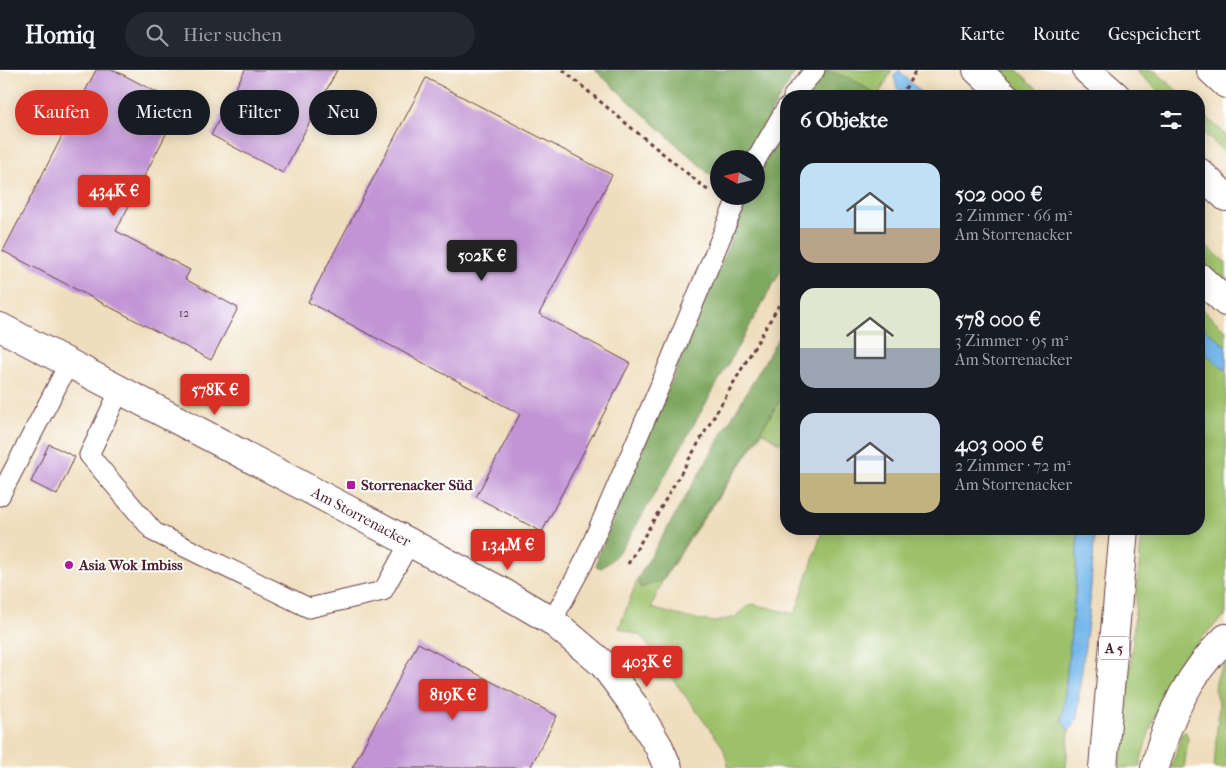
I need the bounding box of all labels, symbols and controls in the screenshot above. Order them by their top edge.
search box [125,12,475,57]
text: Homiq [25,21,95,49]
icon: search [143,21,171,49]
text: Hier suchen [183,24,282,46]
text: Karte [960,24,1005,45]
text: Route [1033,24,1080,45]
text: Gespeichert [1108,24,1201,45]
chip: Kaufen [15,90,108,135]
chip: Mieten [118,90,210,135]
chip: Filter [220,90,299,135]
chip: Neu [309,90,377,135]
icon: filters [1157,106,1185,134]
text: 6 Objekte [800,108,888,132]
north arrow [710,150,765,205]
map controls [710,150,765,205]
pin: 434K € [73,174,155,217]
text: 434K € [89,181,139,200]
text: 502 000 € [955,182,1043,206]
icon: home [840,183,900,243]
text: 2 Zimmer · 66 m² [955,206,1072,225]
text: Am Storrenacker [955,225,1072,244]
pin: 502K € [441,240,523,282]
text: 502K € [458,246,506,265]
house number: 12 [179,306,189,320]
text: 578 000 € [955,307,1041,331]
icon: home [840,308,900,368]
text: 3 Zimmer · 95 m² [955,331,1068,350]
text: Am Storrenacker [955,350,1072,369]
pin: 578K € [174,374,256,416]
text: 578K € [191,380,239,399]
text: 403 000 € [955,432,1044,456]
icon: home [840,433,900,493]
text: 2 Zimmer · 72 m² [955,456,1071,475]
text: Am Storrenacker [955,475,1072,494]
place label: Storrenacker Süd [361,476,474,494]
marker: Storrenacker Süd [345,479,357,491]
street label: Am Storrenacker [308,483,414,551]
pin: 1.34M € [462,528,554,571]
text: 1.34M € [482,535,534,554]
place label: Asia Wok Imbiss [78,556,183,574]
marker: Asia Wok Imbiss [63,559,75,571]
road number: A 5 [1099,636,1129,660]
pin: 403K € [606,646,688,688]
text: 403K € [622,652,672,671]
pin: 819K € [412,678,494,721]
text: 819K € [430,685,476,704]

